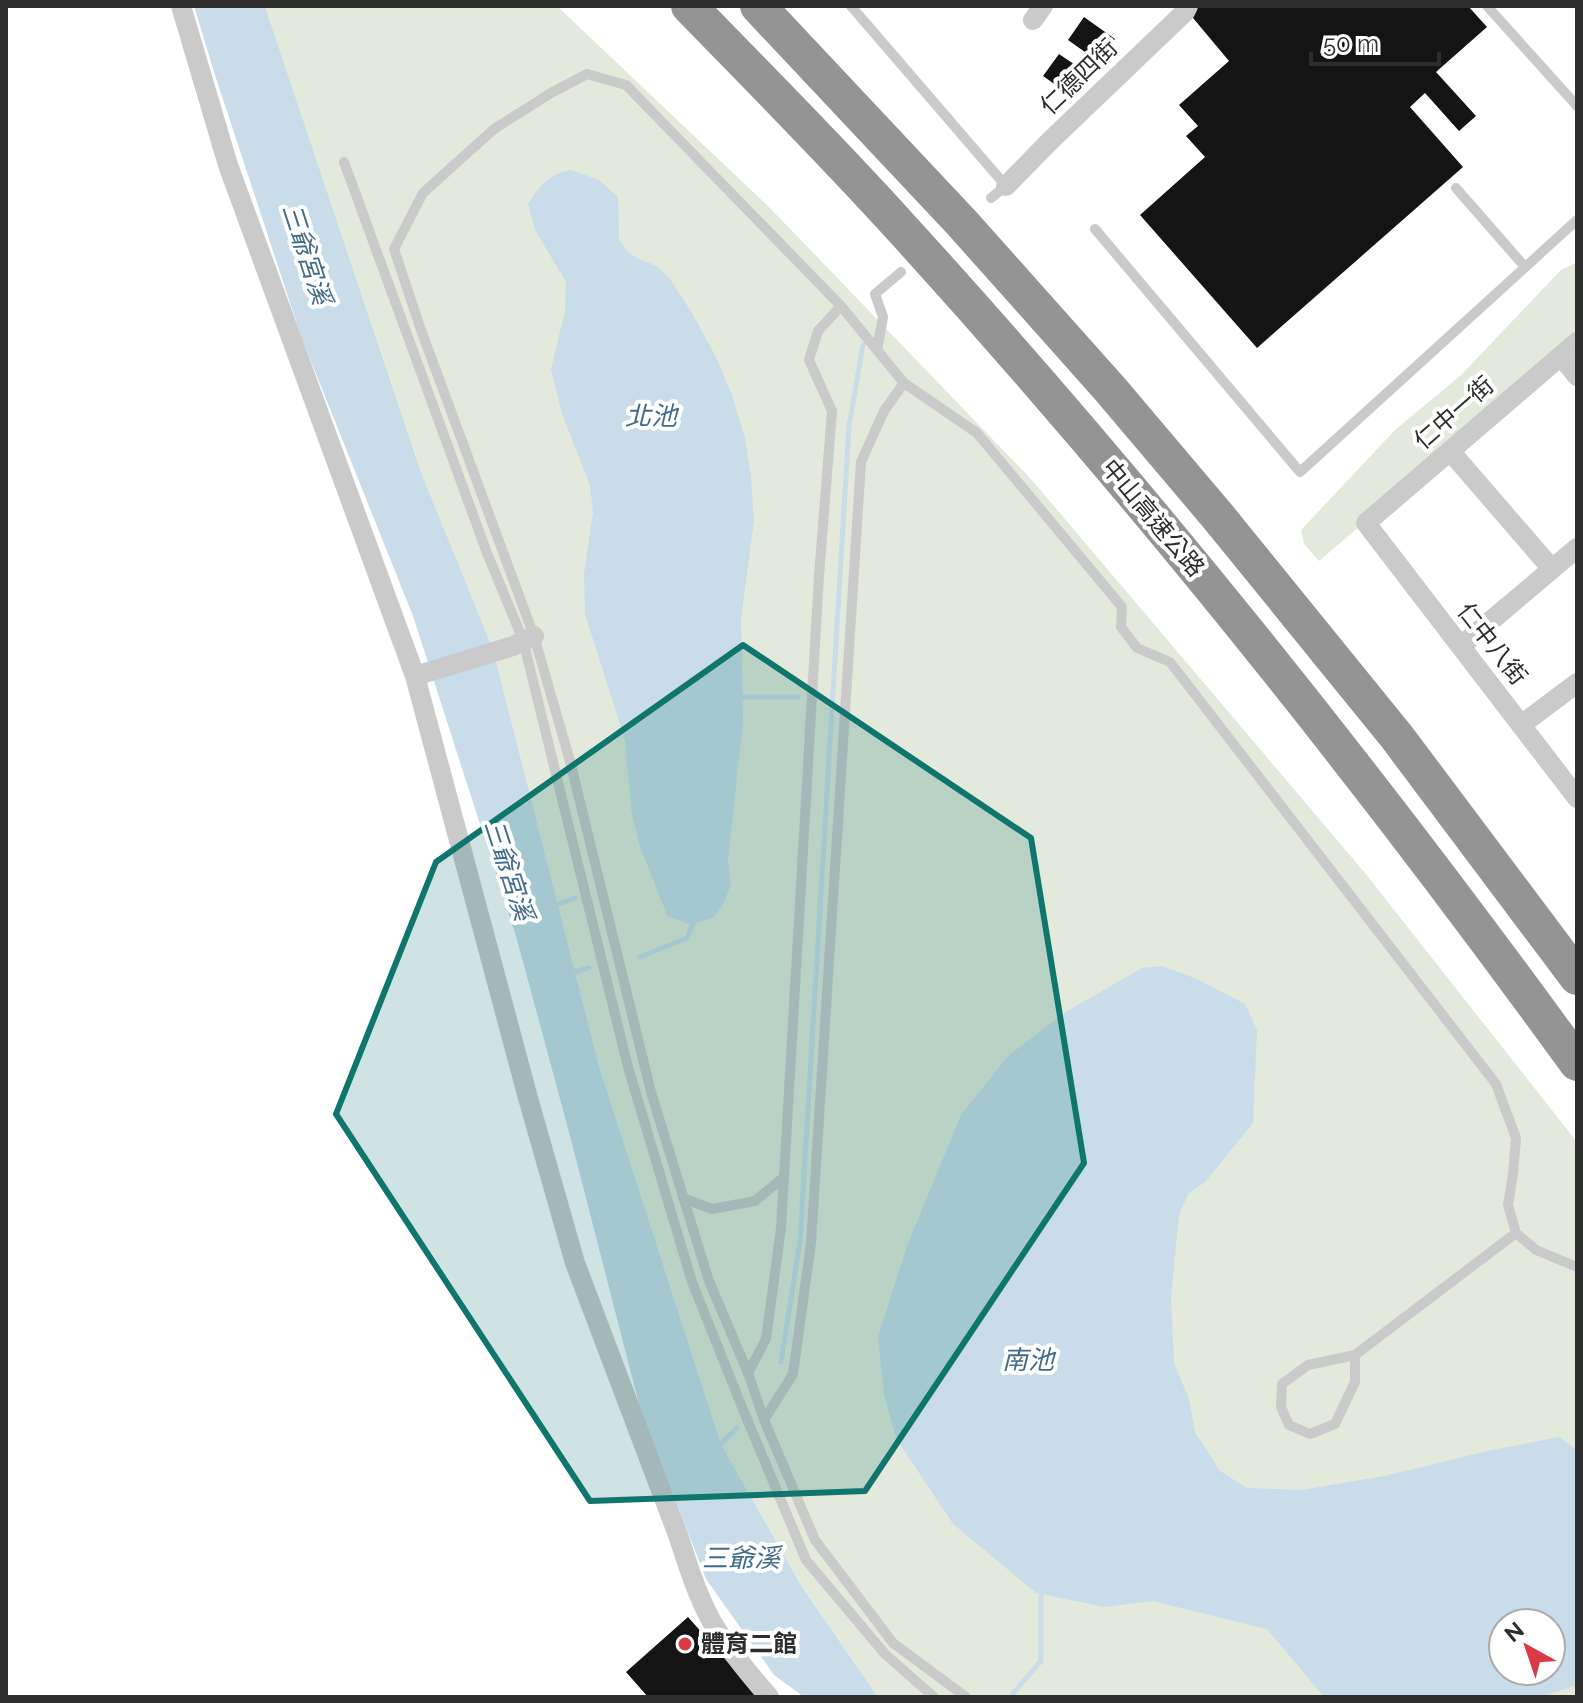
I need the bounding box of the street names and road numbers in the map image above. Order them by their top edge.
street label: 仁德四街 [1034,33,1123,120]
street label: 仁中一街 [1408,370,1499,455]
street label: 中山高速公路 [1096,453,1211,582]
street label: 仁中八街 [1451,597,1533,690]

